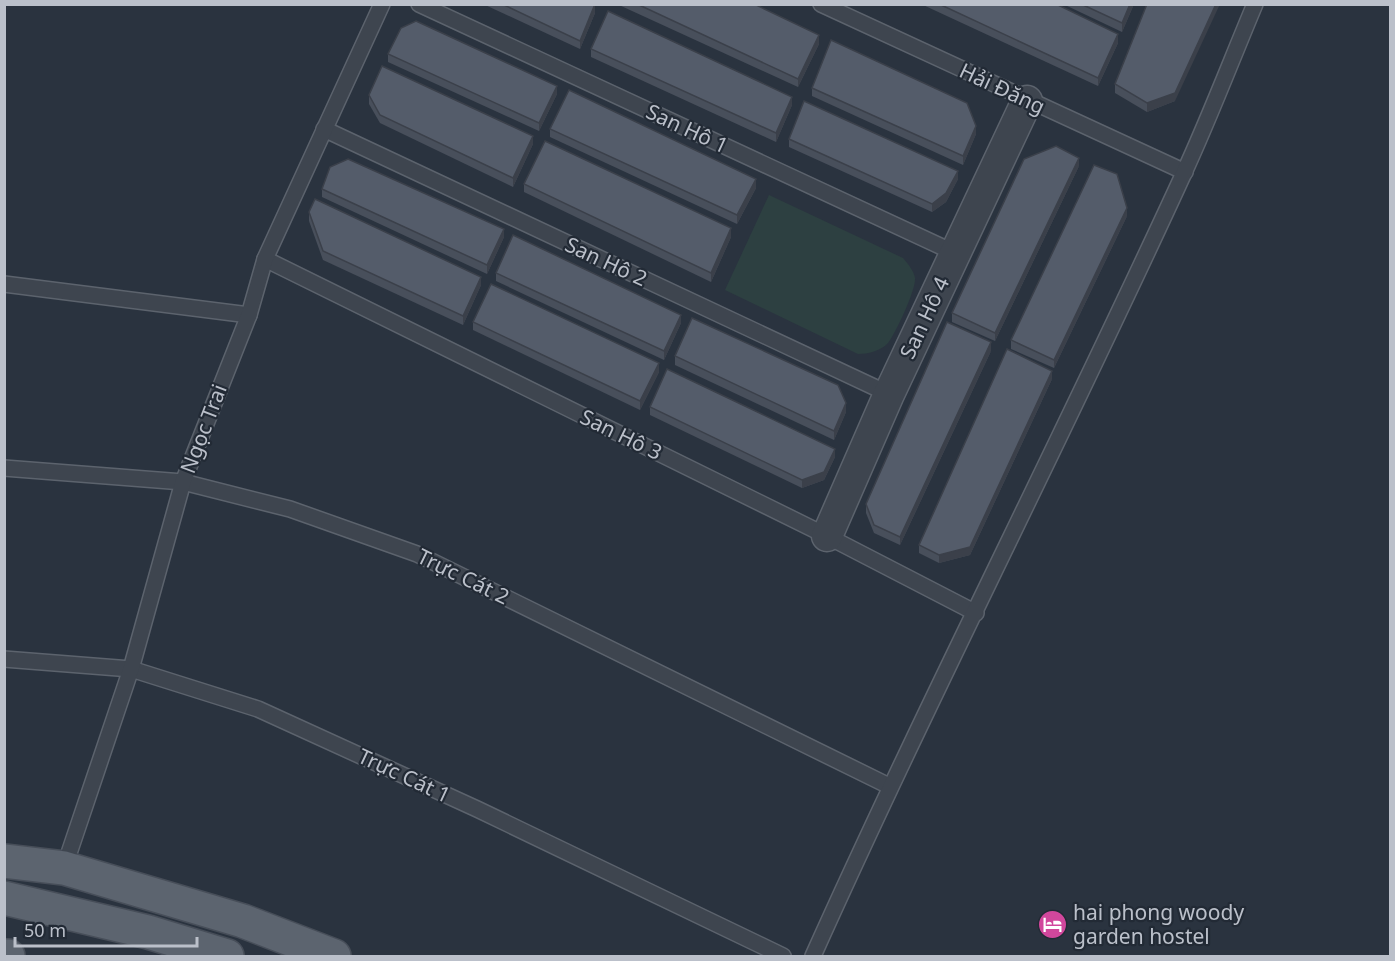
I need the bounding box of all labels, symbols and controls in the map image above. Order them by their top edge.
street label: Hải Đăng [955,56,1050,120]
street label: San Hô 1 [642,97,733,159]
street label: San Hô 2 [561,230,652,292]
street label: San Hô 4 [893,272,955,363]
street label: Ngọc Trai [173,380,233,477]
street label: San Hô 3 [576,402,667,466]
street label: Trực Cát 2 [413,542,514,610]
street label: Trực Cát 1 [354,741,455,809]
place label: hai phong woody garden hostel [1073,898,1244,950]
hotel icon: hai phong woody garden hostel [1036,909,1068,941]
scale bar [15,910,196,948]
text: 50 m [24,918,66,942]

